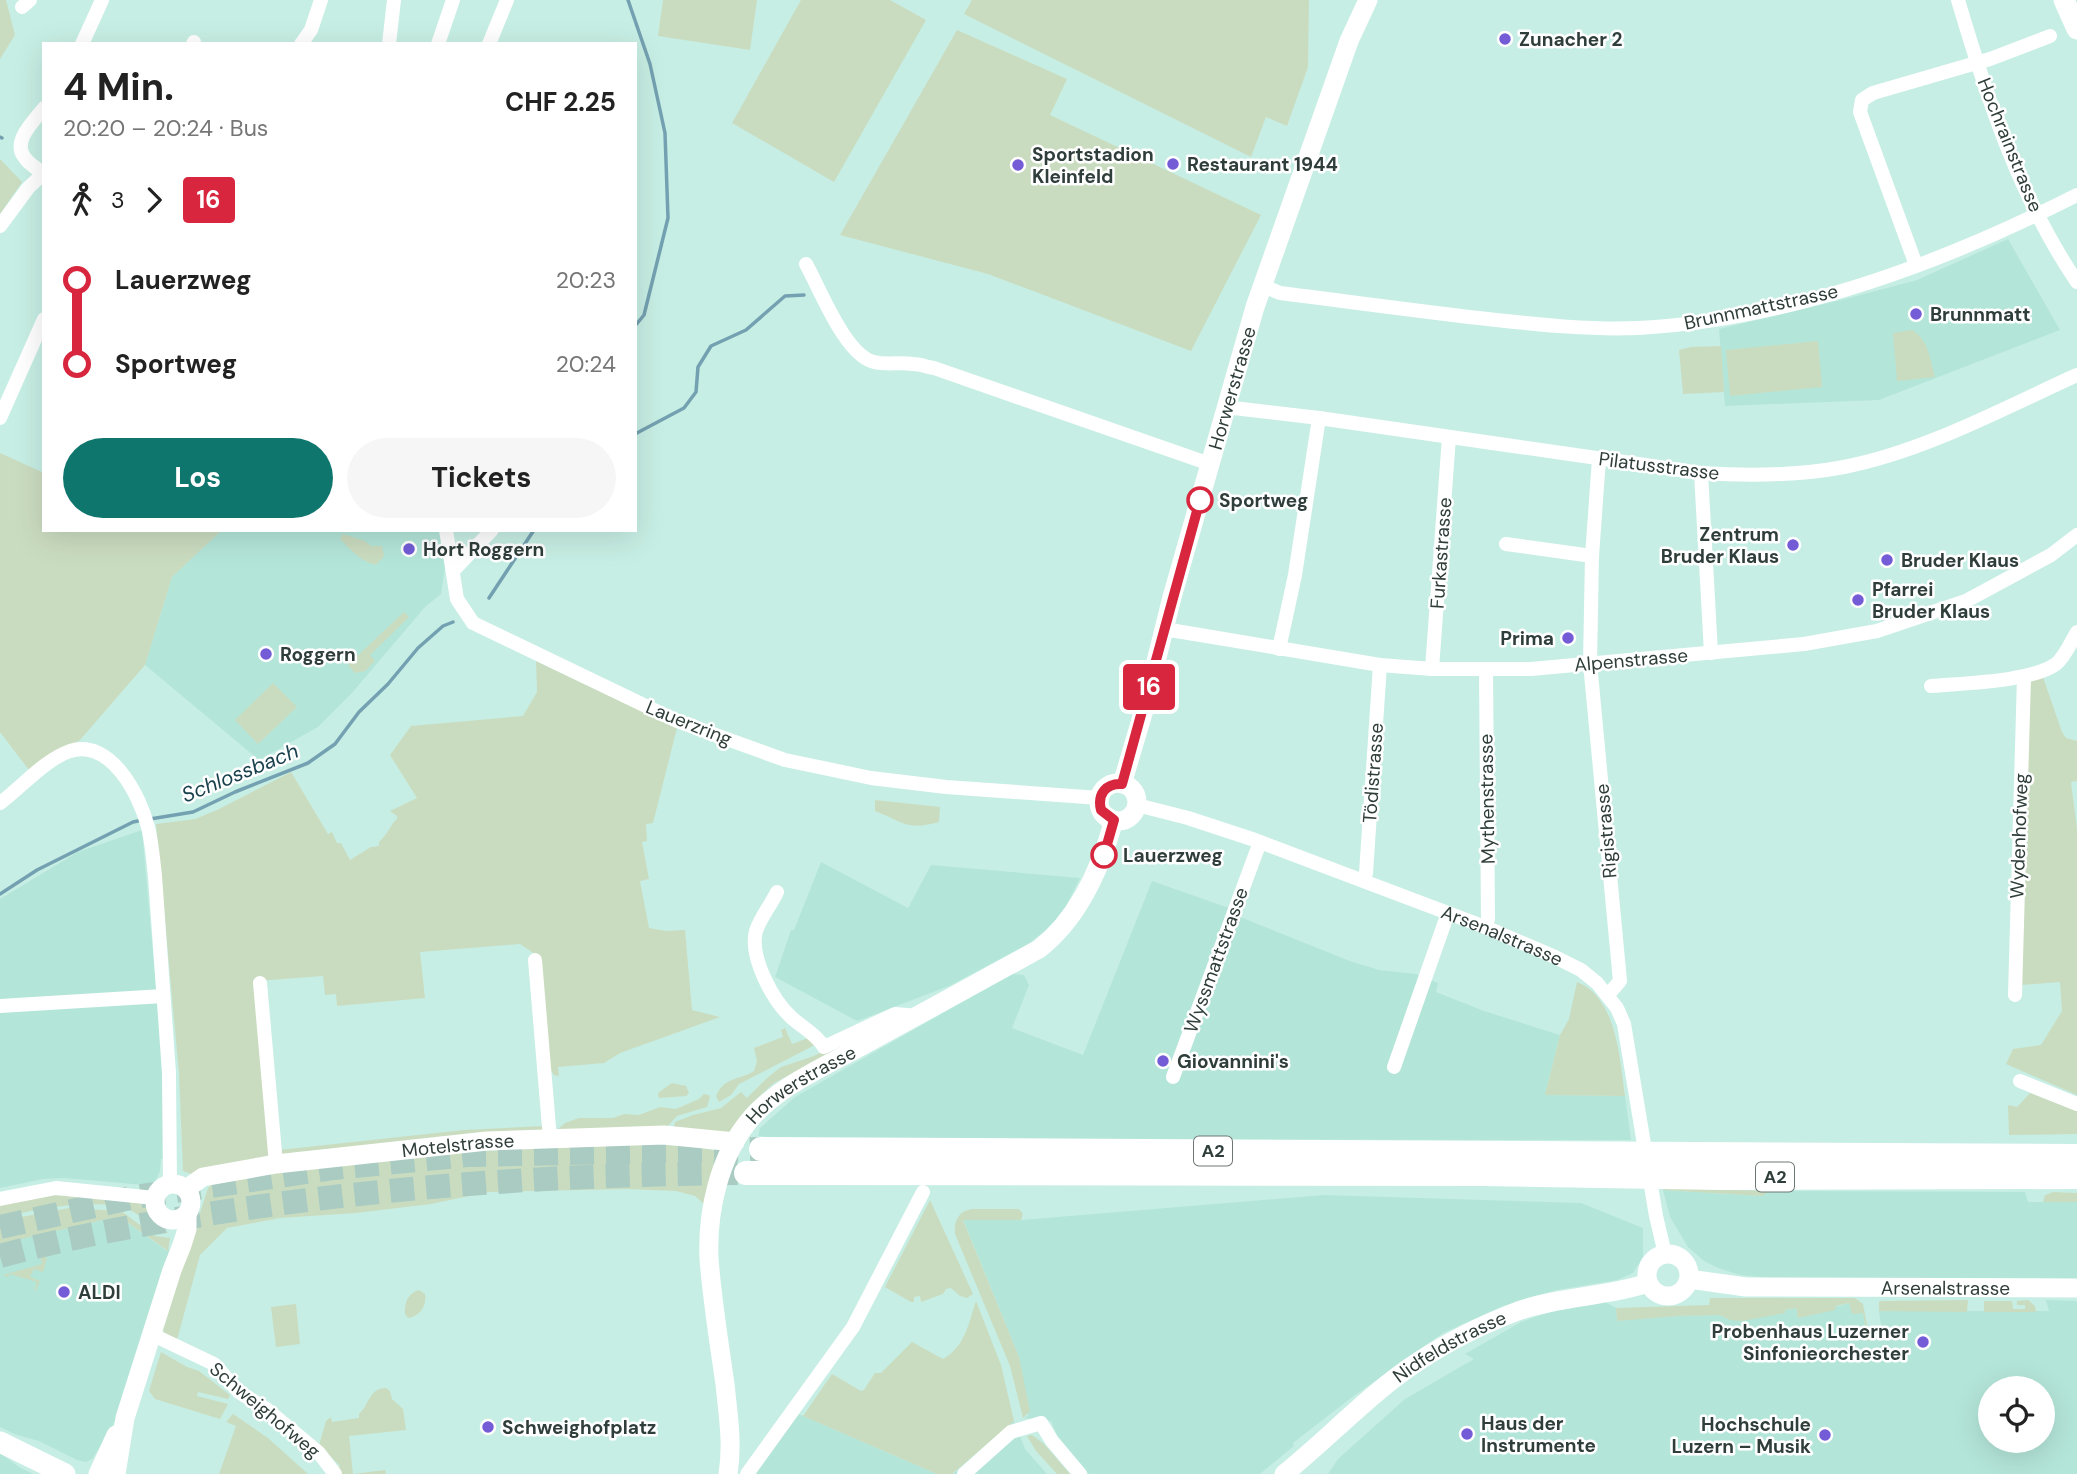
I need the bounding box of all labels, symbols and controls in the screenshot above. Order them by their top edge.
place label: Zunacher 2 [1519,27,1622,52]
marker: Zunacher 2 [1497,31,1513,47]
text: 4 Min. [63,62,174,112]
street label: Hochrainstrasse [1972,74,2048,216]
text: CHF 2.25 [505,85,616,119]
text: 20:20 – 20:24 · Bus [63,113,268,143]
place label: Sportstadion Kleinfeld [1032,142,1154,189]
place label: Restaurant 1944 [1187,152,1338,177]
marker: Restaurant 1944 [1165,156,1181,172]
marker: Sportstadion Kleinfeld [1010,157,1026,173]
icon: walk [63,181,101,219]
icon: forward [135,181,173,219]
text: 16 [197,184,221,215]
text: 3 [111,185,125,215]
text: Lauerzweg [115,263,251,297]
text: 20:23 [556,265,616,295]
street label: Brunnmattstrasse [1682,278,1840,336]
place label: Brunnmatt [1930,302,2030,327]
marker: Brunnmatt [1908,306,1924,322]
street label: Horwerstrasse [1202,323,1261,453]
text: Sportweg [115,347,237,381]
text: 20:24 [556,349,616,379]
button: Los [63,438,333,518]
button: Tickets [347,438,616,518]
street label: Pilatusstrasse [1597,446,1721,486]
marker: Sportweg [1187,487,1213,513]
place label: Sportweg [1219,488,1308,513]
street label: Furkastrasse [1425,496,1457,610]
place label: Zentrum Bruder Klaus [1661,522,1779,569]
place label: Hort Roggern [423,537,544,562]
marker: Zentrum Bruder Klaus [1785,537,1801,553]
marker: Hort Roggern [401,541,417,557]
place label: Bruder Klaus [1901,548,2019,573]
marker: Bruder Klaus [1879,552,1895,568]
place label: Pfarrei Bruder Klaus [1872,577,1990,624]
marker: Pfarrei Bruder Klaus [1850,592,1866,608]
place label: Prima [1500,626,1554,651]
marker: Prima [1560,630,1576,646]
place label: Roggern [280,642,356,667]
street label: Alpenstrasse [1573,643,1689,677]
marker: Roggern [258,646,274,662]
line badge: 16 [1118,664,1180,710]
text: 16 [1137,671,1161,702]
street label: Lauerzring [642,694,736,752]
street label: Tödistrasse [1357,722,1389,824]
street label: Mythenstrasse [1473,734,1501,864]
water label: Schlossbach [177,737,303,809]
street label: Wydenhofweg [2004,772,2034,899]
street label: Rigistrasse [1589,783,1623,879]
marker: Lauerzweg [1091,842,1117,868]
place label: Lauerzweg [1123,843,1223,868]
street label: Wyssmattstrasse [1178,884,1254,1036]
street label: Arsenalstrasse [1438,899,1567,972]
street label: Horwerstrasse [740,1039,860,1129]
place label: Giovannini's [1177,1049,1289,1074]
marker: Giovannini's [1155,1053,1171,1069]
street label: Motelstrasse [400,1128,515,1163]
road number: A2 [1194,1136,1232,1166]
road number: A2 [1756,1162,1794,1192]
street label: Arsenalstrasse [1881,1275,2010,1300]
place label: ALDI [78,1280,121,1305]
marker: ALDI [56,1284,72,1300]
street label: Nidfeldstrasse [1387,1305,1510,1388]
place label: Probenhaus Luzerner Sinfonieorchester [1712,1319,1909,1366]
marker: Probenhaus Luzerner Sinfonieorchester [1915,1334,1931,1350]
street label: Schweighofweg [204,1356,326,1464]
map controls [1978,1376,2055,1453]
button: locate [1978,1376,2055,1453]
place label: Haus der Instrumente [1481,1411,1596,1458]
place label: Hochschule Luzern – Musik [1671,1412,1811,1459]
place label: Schweighofplatz [502,1415,656,1440]
marker: Schweighofplatz [480,1419,496,1435]
marker: Haus der Instrumente [1459,1426,1475,1442]
marker: Hochschule Luzern – Musik [1817,1427,1833,1443]

